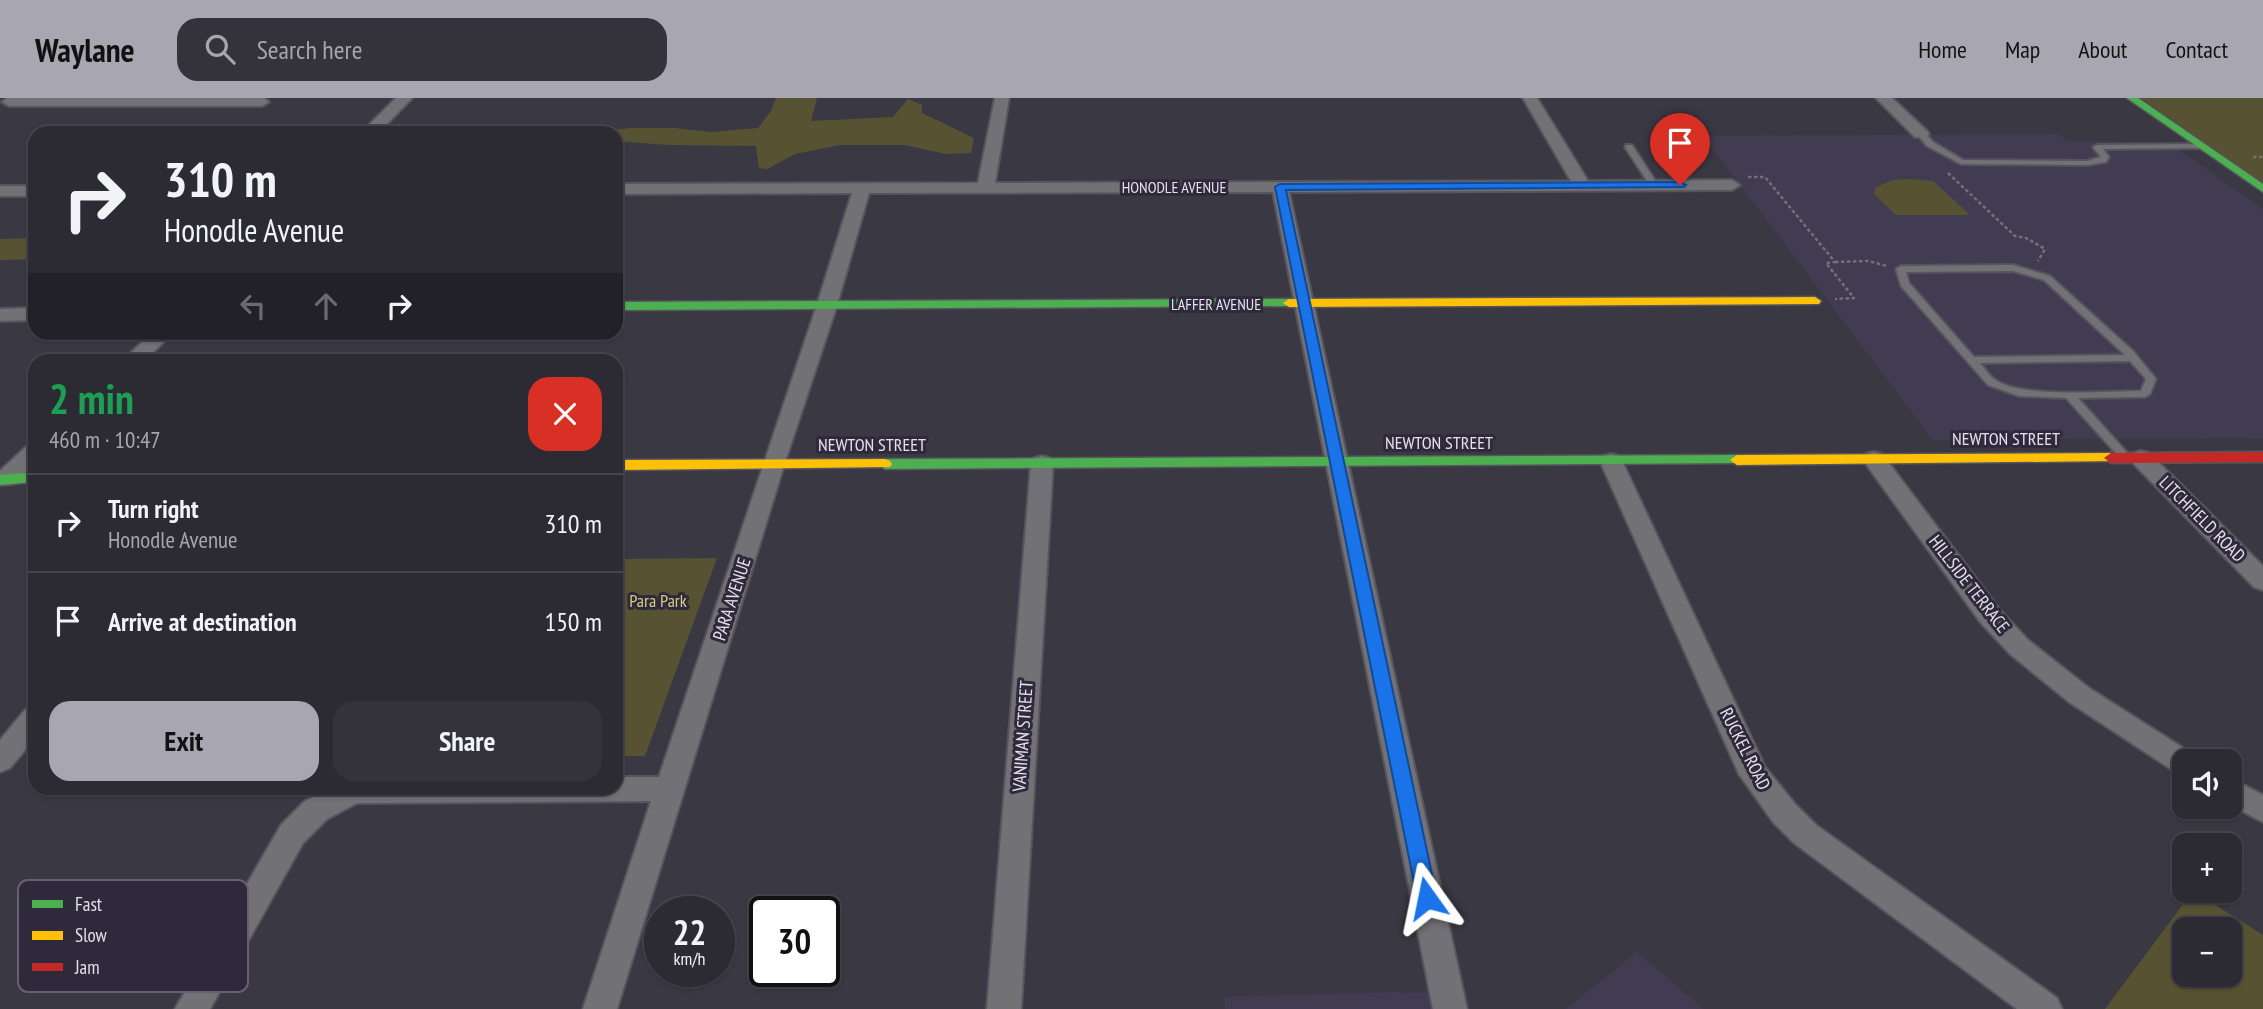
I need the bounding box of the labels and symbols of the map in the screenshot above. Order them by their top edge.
pin [1650,113,1710,185]
street label: HONODLE AVENUE [1122,177,1226,197]
street label: LAFFER AVENUE [1171,294,1261,314]
street label: NEWTON STREET [1952,427,2060,450]
street label: NEWTON STREET [1385,431,1493,454]
street label: NEWTON STREET [818,433,926,456]
street label: LITCHFIELD ROAD [2154,471,2250,567]
street label: HILLSIDE TERRACE [1924,530,2015,637]
street label: PARA AVENUE [707,554,756,643]
park label: Para Park [629,589,687,612]
street label: VANIMAN STREET [1007,680,1038,793]
street label: RUCKEL ROAD [1715,704,1776,794]
position arrow [1390,861,1464,935]
legend [18,880,248,992]
text: Fast [75,892,103,916]
speed limit sign: 30 [749,896,840,987]
text: Slow [75,923,108,947]
text: Jam [74,955,100,979]

